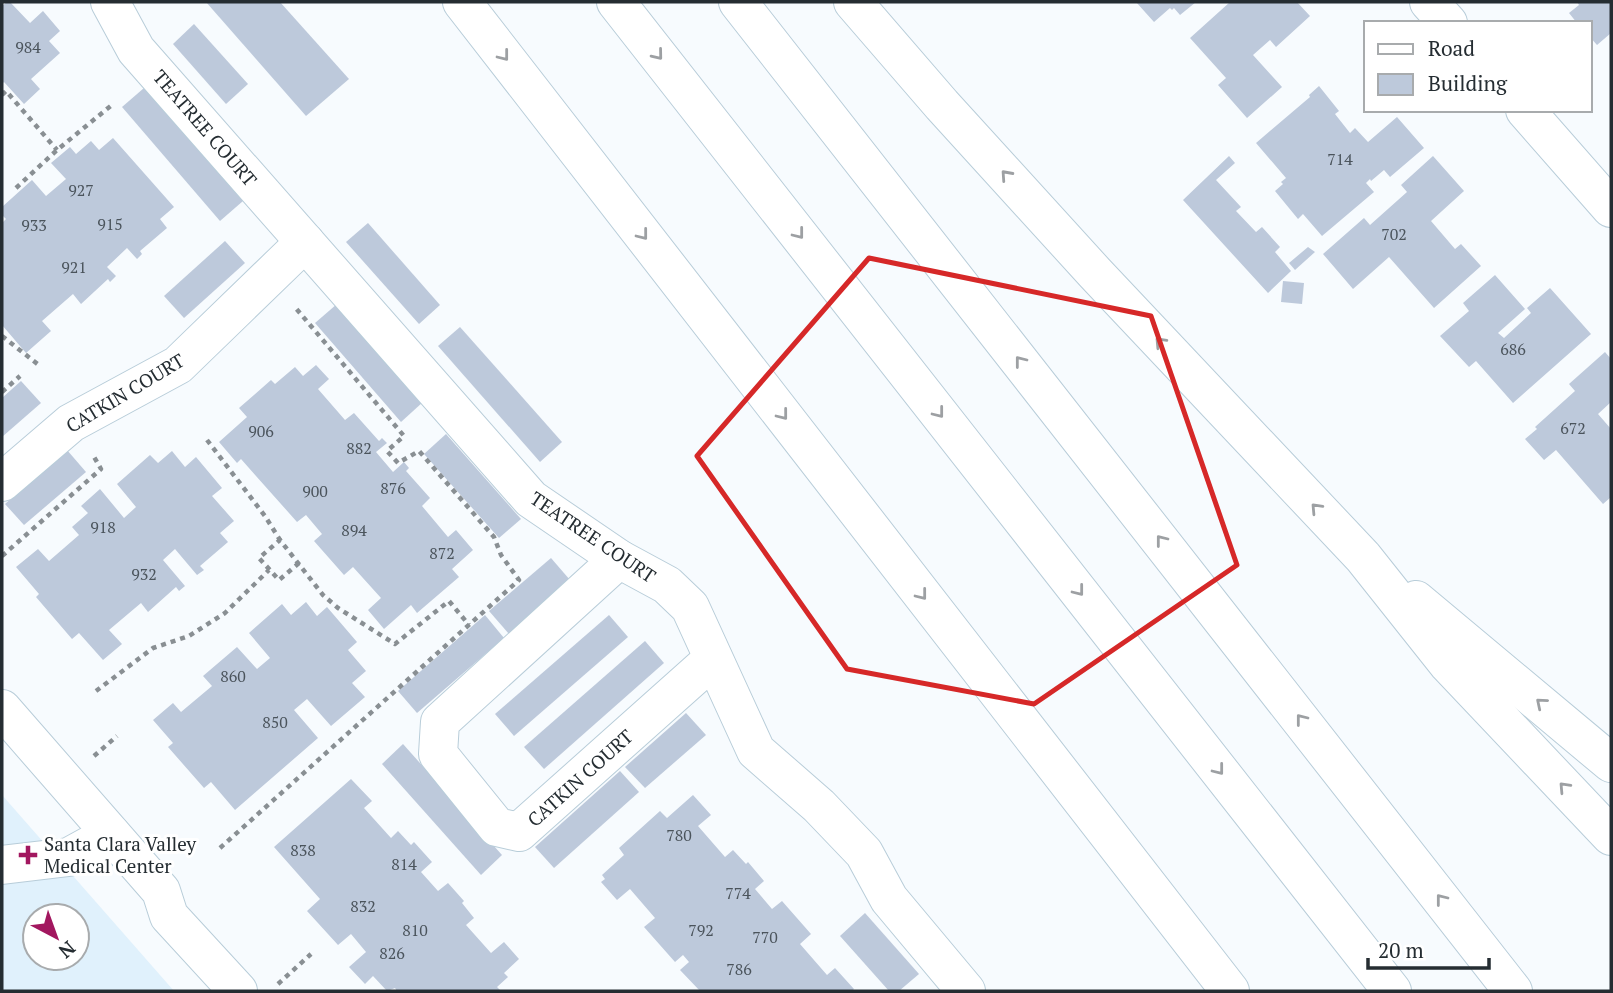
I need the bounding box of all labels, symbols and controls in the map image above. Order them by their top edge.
legend [1364,21,1592,112]
text: Road [1428,34,1475,62]
house number: 984 [15,36,41,58]
one-way arrow [496,48,509,60]
one-way arrow [650,48,663,60]
street label: TEATREE COURT [148,64,263,191]
text: Building [1428,69,1508,97]
house number: 714 [1327,148,1353,170]
one-way arrow [1002,170,1014,183]
house number: 927 [68,179,94,201]
house number: 915 [97,213,123,235]
house number: 933 [21,214,47,236]
house number: 702 [1381,223,1407,245]
one-way arrow [791,226,804,238]
one-way arrow [635,228,648,240]
house number: 921 [61,256,87,278]
one-way arrow [1156,337,1169,350]
house number: 686 [1500,338,1526,360]
street label: CATKIN COURT [61,347,189,438]
one-way arrow [1016,356,1029,369]
one-way arrow [931,405,944,418]
one-way arrow [774,407,787,420]
house number: 672 [1560,417,1586,439]
house number: 906 [248,420,274,442]
house number: 882 [346,437,372,459]
house number: 876 [380,477,406,499]
house number: 900 [302,480,328,502]
street label: TEATREE COURT [526,485,661,588]
one-way arrow [1312,503,1325,516]
house number: 918 [90,516,116,538]
house number: 894 [341,519,367,541]
one-way arrow [1156,536,1169,548]
house number: 872 [429,542,455,564]
house number: 932 [131,563,157,585]
one-way arrow [1070,584,1083,596]
one-way arrow [914,587,927,600]
house number: 860 [220,665,246,687]
one-way arrow [1536,699,1549,711]
house number: 850 [262,711,288,733]
one-way arrow [1296,715,1309,727]
street label: CATKIN COURT [522,723,638,832]
one-way arrow [1211,763,1224,775]
one-way arrow [1560,782,1573,795]
house number: 780 [666,824,692,846]
place label: Santa Clara Valley Medical Center [44,831,197,878]
house number: 838 [290,839,316,861]
marker: Santa Clara Valley Medical Center [18,845,38,865]
house number: 814 [391,853,417,875]
house number: 774 [725,882,751,904]
one-way arrow [1436,894,1449,906]
house number: 832 [350,895,376,917]
north arrow [21,902,91,972]
house number: 810 [402,919,428,941]
house number: 792 [688,919,714,941]
house number: 770 [752,926,778,948]
scale bar [1368,926,1489,970]
text: N [53,936,81,965]
text: 20 m [1378,936,1424,964]
house number: 826 [379,942,405,964]
house number: 786 [726,958,752,980]

